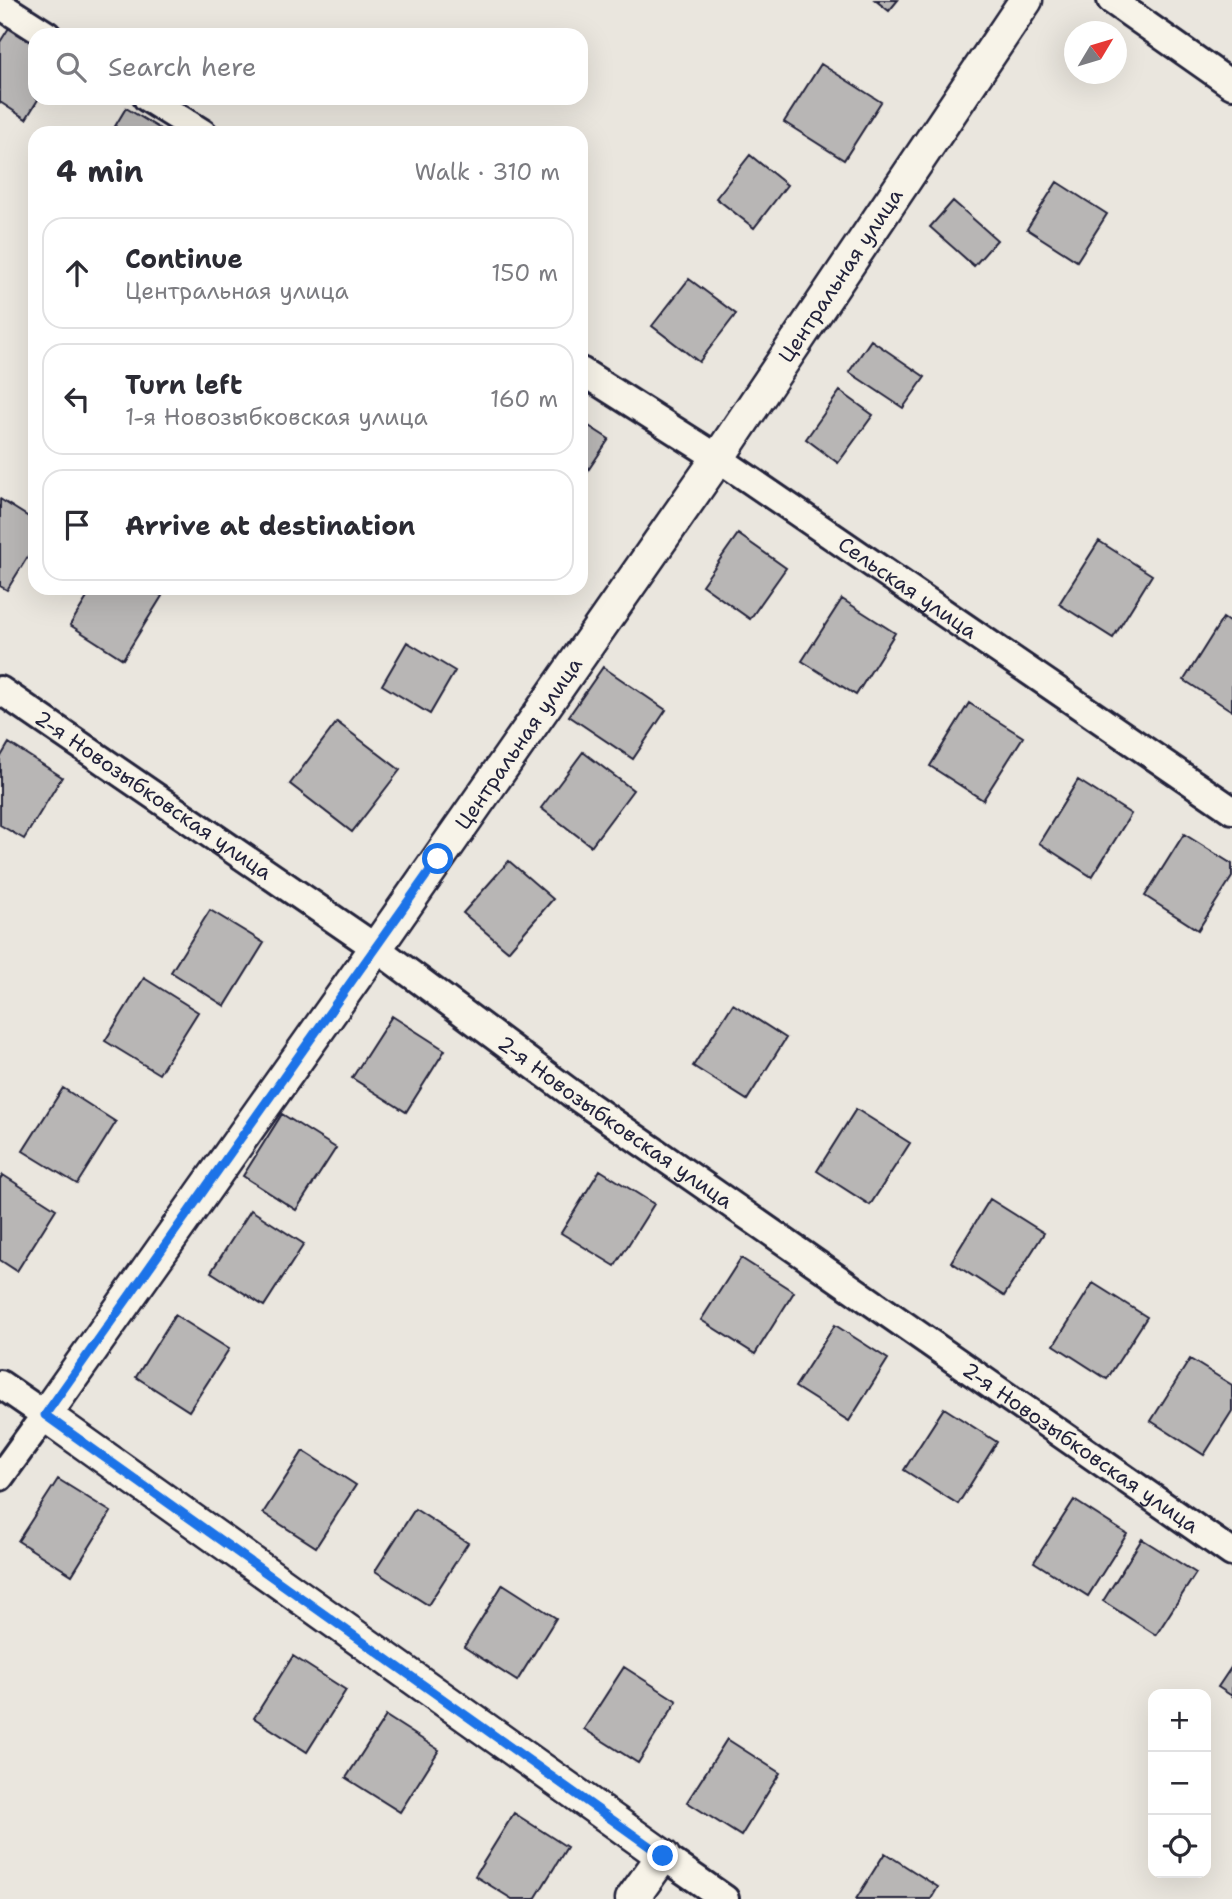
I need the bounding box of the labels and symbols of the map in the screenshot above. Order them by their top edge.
north arrow [1064,21,1127,84]
street label: Центральная улица [772,183,909,368]
street label: Сельская улица [832,530,983,645]
street label: Центральная улица [449,652,589,835]
street label: 2-я Новозыбковская улица [29,704,277,886]
route start [422,843,453,874]
street label: 2-я Новозыбковская улица [492,1029,738,1215]
street label: 2-я Новозыбковская улица [957,1356,1204,1540]
route end [647,1840,678,1871]

